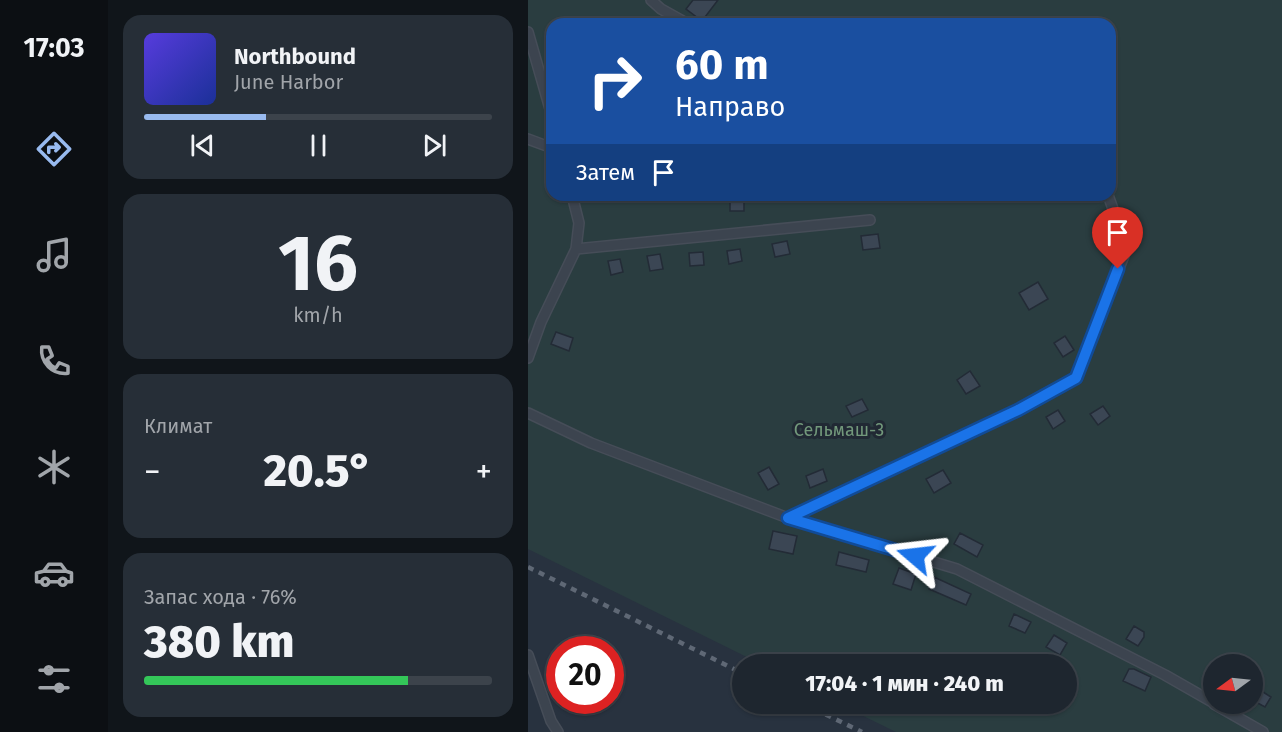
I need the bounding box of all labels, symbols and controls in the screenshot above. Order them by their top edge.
text: 17:03 [23,32,85,64]
text: 60 m [675,40,769,90]
icon: right [576,42,654,120]
text: Northbound [234,43,356,70]
text: June Harbor [234,70,343,94]
text: Направо [675,91,785,123]
icon: directions [33,128,75,170]
icon: previous [186,129,219,162]
icon: pause [302,129,335,162]
icon: next [418,129,451,162]
icon: arrive [647,156,680,189]
text: Затем [576,159,635,186]
pin [1092,207,1143,269]
icon: arrive [1101,216,1134,249]
text: 16 [278,217,358,311]
icon: music [33,234,75,276]
text: km/h [293,303,343,327]
icon: phone [33,340,75,382]
text: Климат [144,414,212,438]
park label: Сельмаш-3 [794,419,884,441]
text: 20.5° [263,444,373,498]
icon: climate [33,446,75,488]
text: − [144,452,161,492]
text: + [476,452,492,492]
position arrow [883,524,947,588]
icon: car [33,552,75,594]
text: Запас хода · 76% [144,585,297,609]
text: 380 km [144,615,294,669]
speed limit sign: 20 [546,636,624,714]
north arrow [1203,654,1263,714]
map controls [1203,654,1263,714]
icon: filters [33,658,75,700]
text: 17:04 · 1 мин · 240 m [805,670,1004,697]

